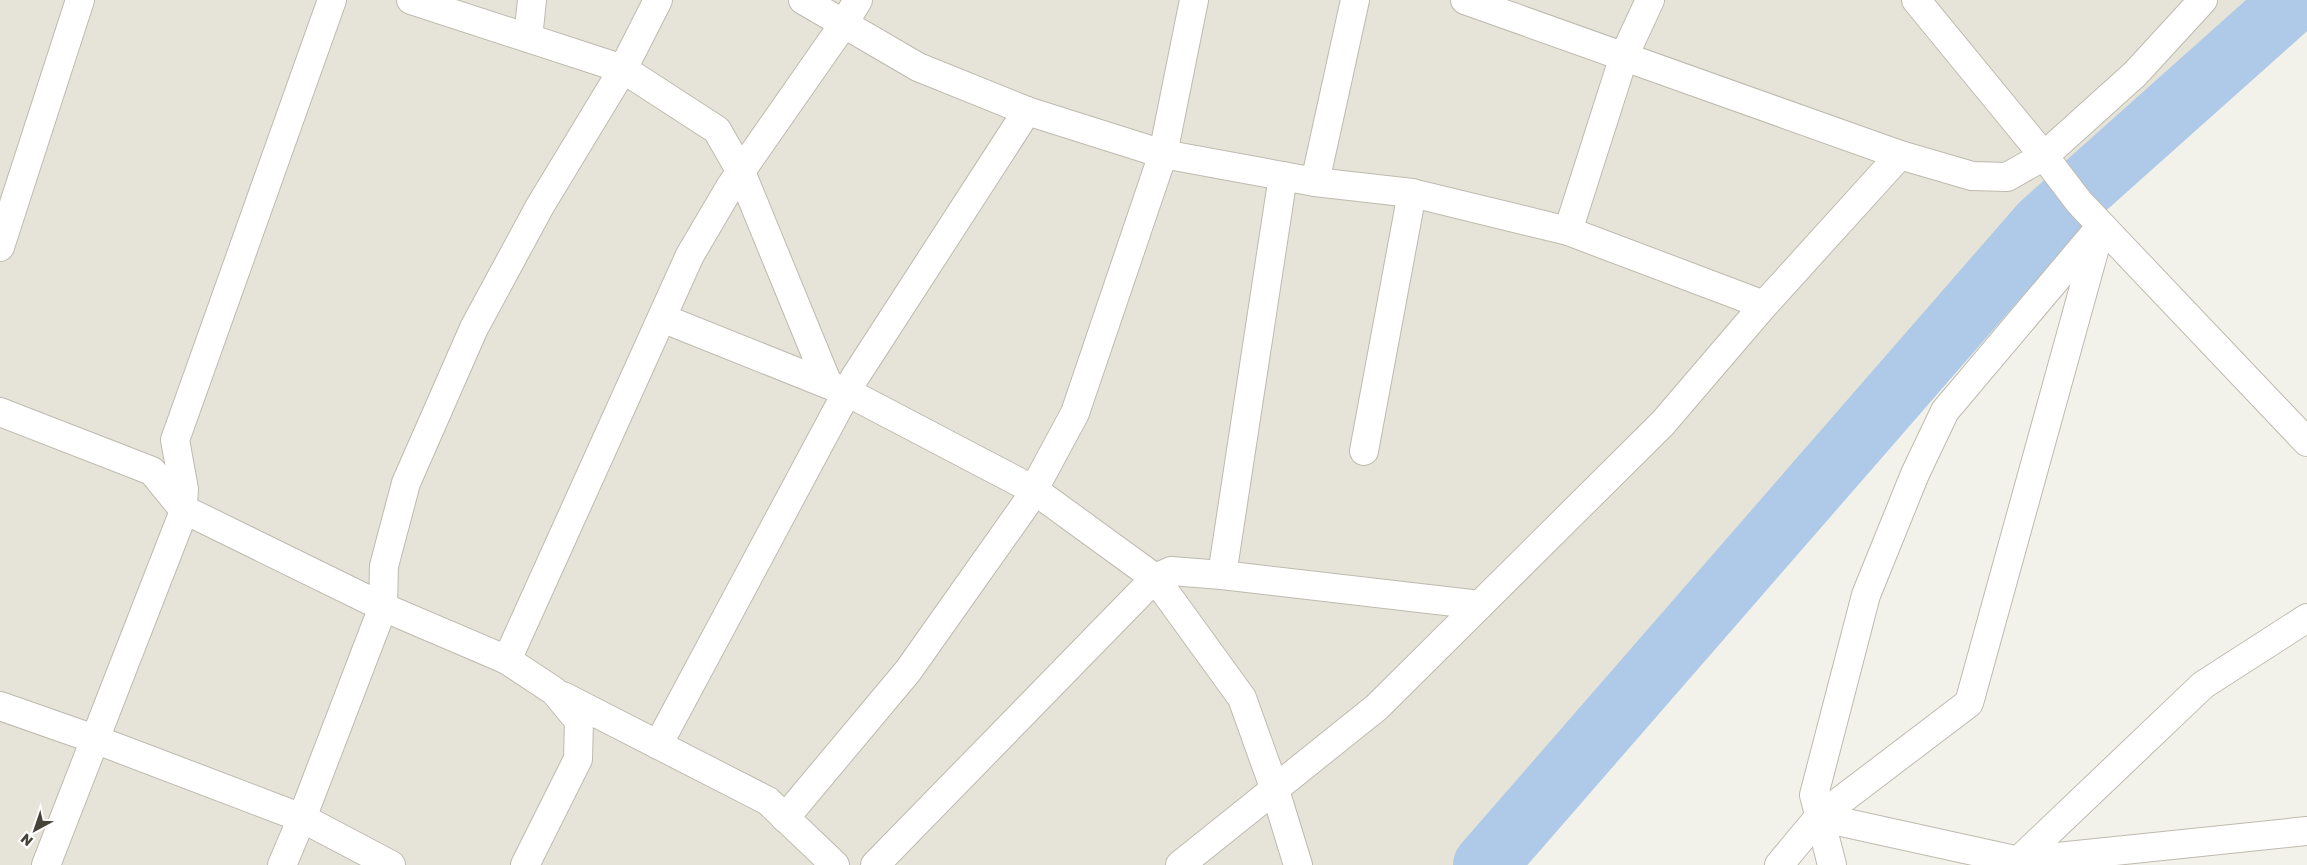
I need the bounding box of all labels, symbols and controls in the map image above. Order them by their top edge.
north arrow [10,805,60,855]
text: N [17,830,36,850]

